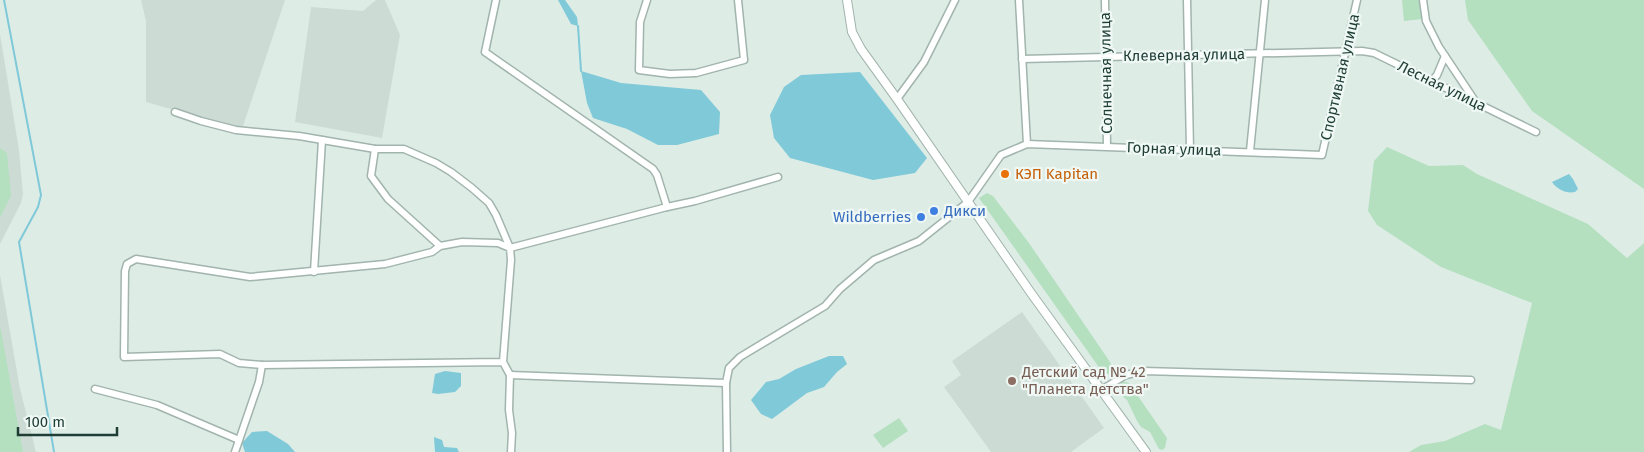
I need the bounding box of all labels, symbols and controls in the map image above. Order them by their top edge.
street label: Солнечная улица [1096,12,1116,134]
street label: Спортивная улица [1317,12,1363,142]
street label: Клеверная улица [1123,45,1245,65]
street label: Лесная улица [1395,57,1489,115]
street label: Горная улица [1126,138,1222,160]
place label: КЭП Kapitan [1015,165,1098,183]
marker: КЭП Kapitan [999,168,1011,180]
place label: Дикси [943,202,986,220]
marker: Дикси [928,205,940,217]
place label: Wildberries [833,208,911,226]
marker: Wildberries [915,211,927,223]
place label: Детский сад № 42 "Планета детства" [1021,363,1149,398]
marker: Детский сад № 42 "Планета детства" [1006,375,1018,387]
scale bar [18,404,116,436]
text: 100 m [25,413,65,431]

